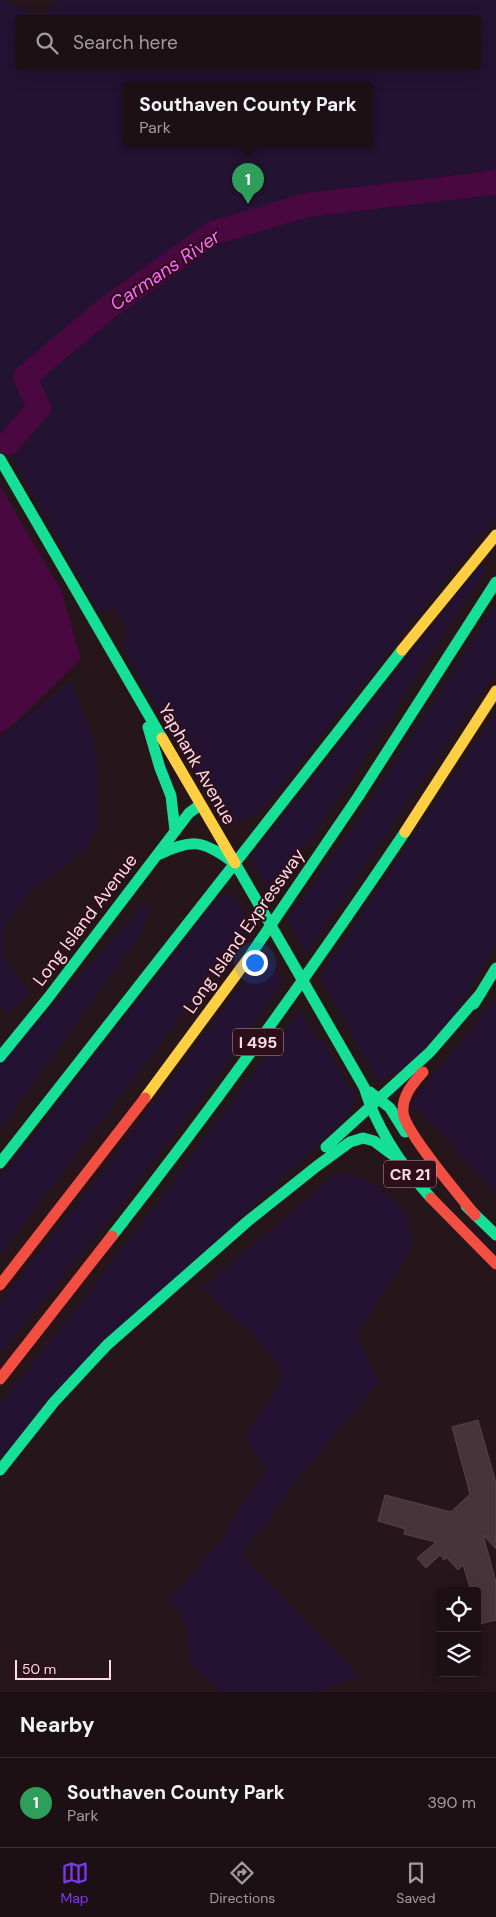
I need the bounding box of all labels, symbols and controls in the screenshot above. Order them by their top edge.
search box [15,15,481,70]
icon: search [33,29,61,57]
text: Search here [73,30,178,55]
popup [123,82,373,147]
text: Southaven County Park [139,92,357,117]
text: Park [139,117,171,138]
pin: 1 [232,163,264,204]
water label: Carmans River [105,223,226,316]
street label: Yaphank Avenue [153,699,241,829]
street label: Long Island Expressway [178,844,310,1018]
street label: Long Island Avenue [27,849,143,991]
your location [242,950,268,976]
road number: I 495 [233,1028,283,1056]
road number: CR 21 [384,1160,436,1188]
map controls [436,1587,481,1677]
button: locate [436,1587,481,1632]
button: layers [436,1632,481,1677]
scale bar [15,1657,111,1680]
text: 50 m [22,1660,56,1678]
text: Nearby [20,1711,94,1739]
text: Southaven County Park [67,1780,285,1805]
text: 1 [33,1792,39,1813]
text: 390 m [428,1792,476,1813]
text: Park [67,1805,99,1826]
tab: Map [60,1859,89,1907]
tab: Directions [210,1859,275,1907]
tab: Saved [396,1859,436,1907]

